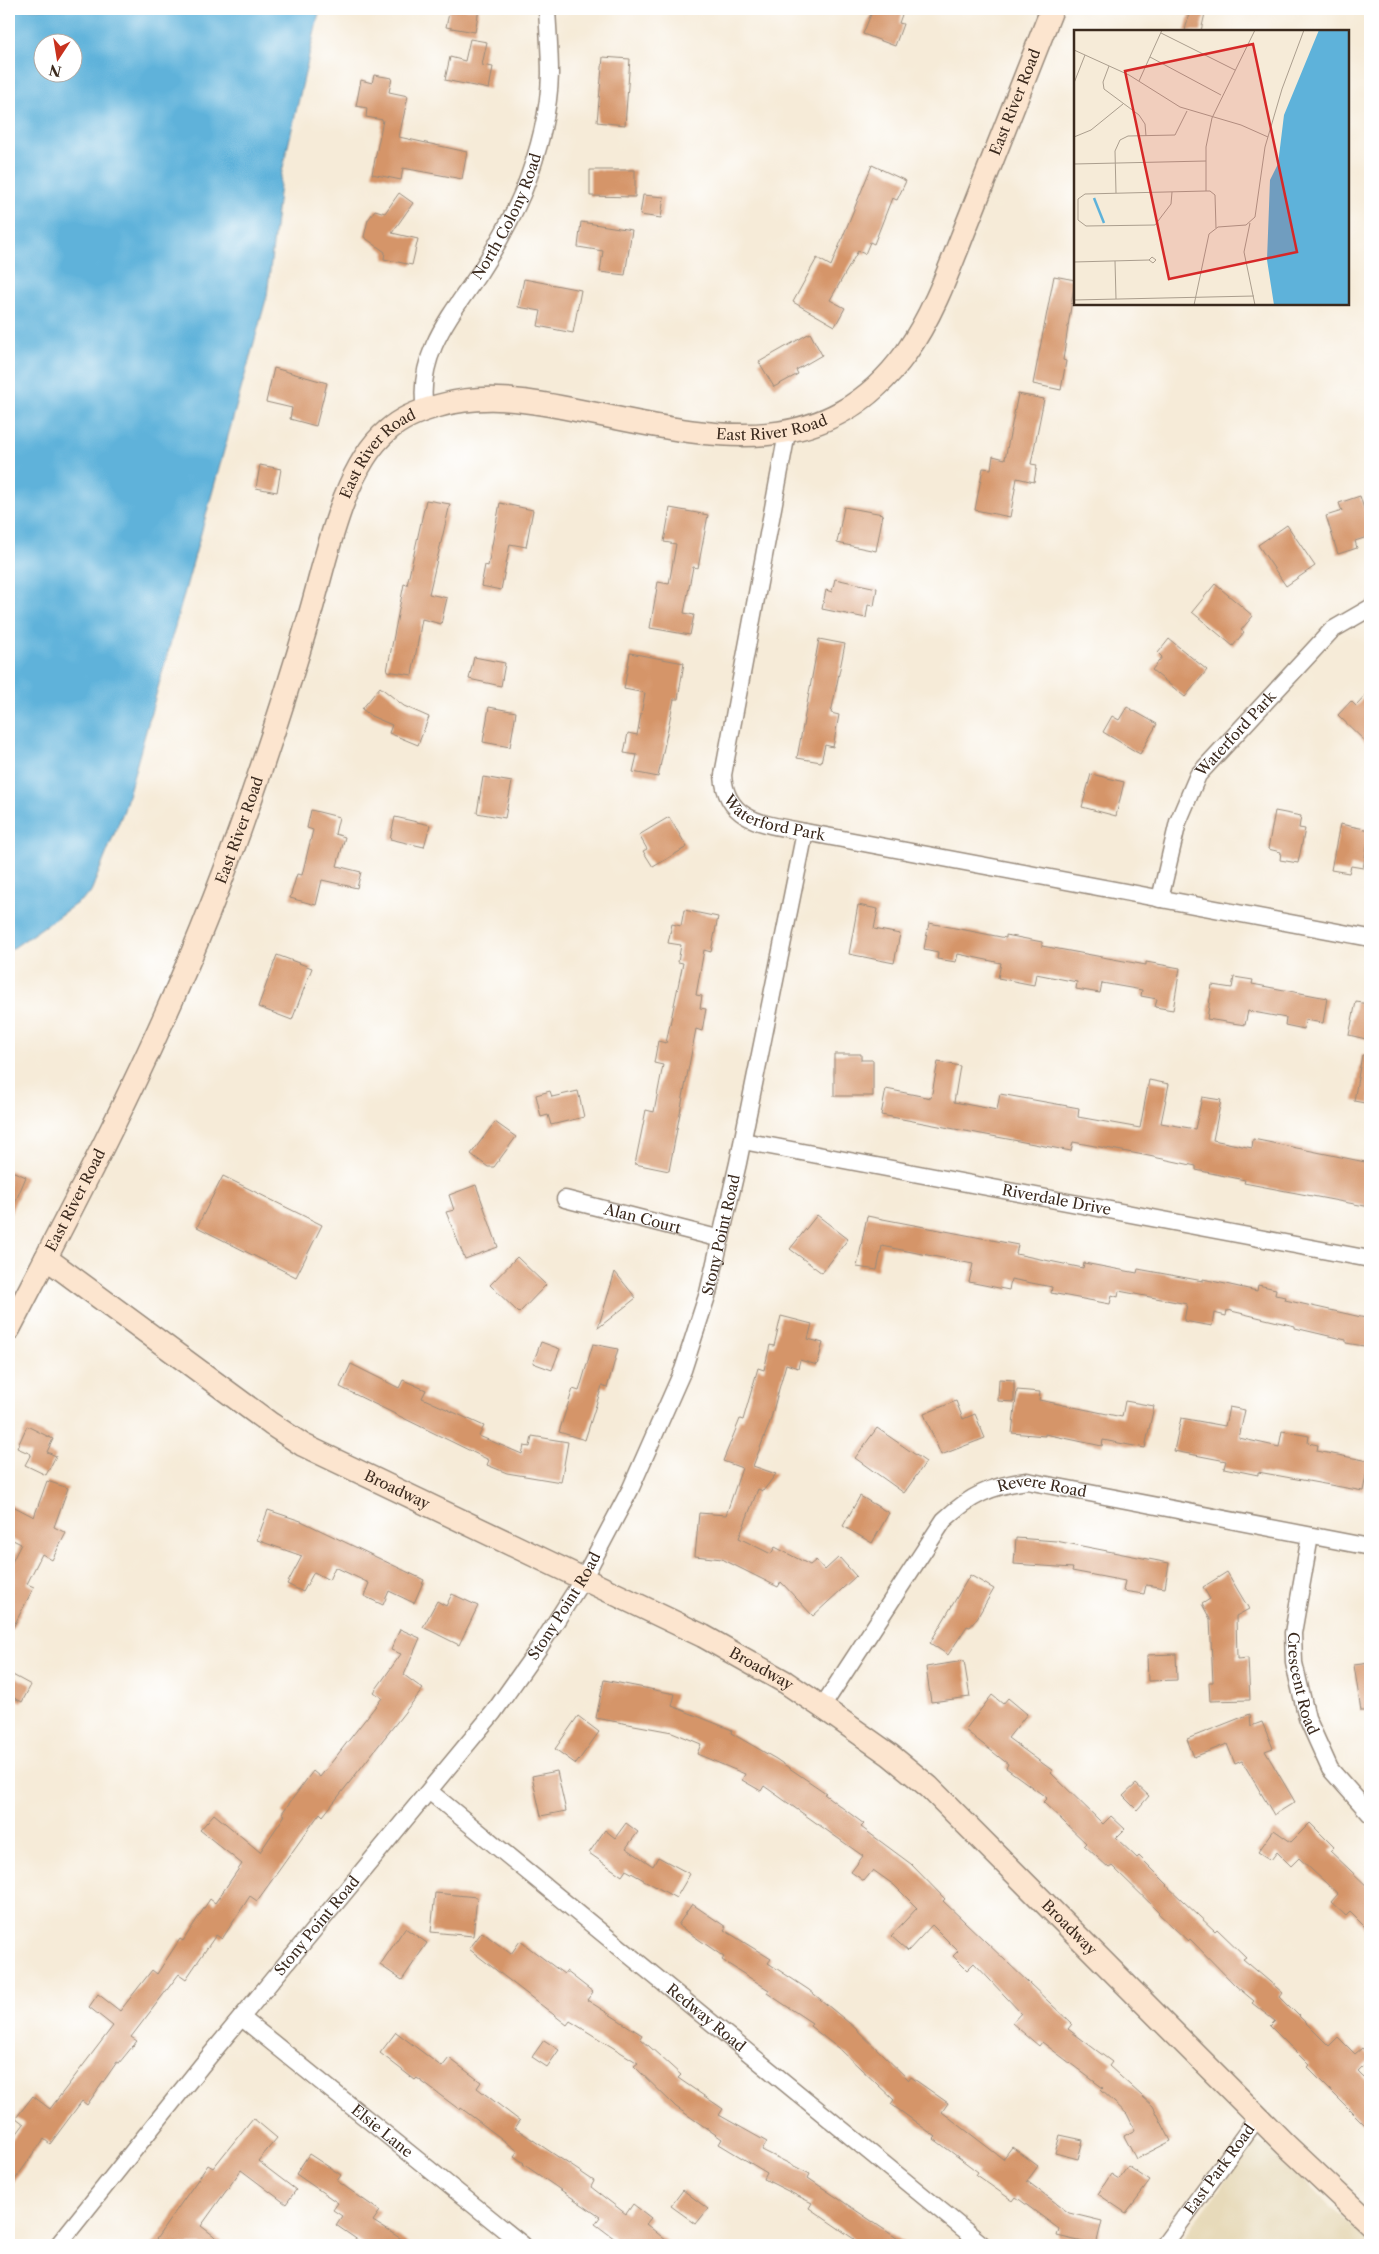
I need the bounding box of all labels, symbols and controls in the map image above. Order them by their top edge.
inset map [1074,30,1349,305]
north arrow [32,32,82,82]
street label: East River Road [985,46,1044,158]
text: N [47,61,63,81]
street label: North Colony Road [468,151,545,283]
street label: East River Road [335,405,418,501]
street label: East River Road [716,410,830,444]
street label: Waterford Park [1191,686,1281,781]
street label: East River Road [211,774,267,886]
street label: Waterford Park [719,790,828,845]
street label: East River Road [41,1146,109,1255]
street label: Stony Point Road [698,1173,744,1297]
street label: Riverdale Drive [1001,1180,1113,1219]
street label: Alan Court [601,1199,684,1238]
street label: Broadway [361,1466,434,1513]
street label: Revere Road [995,1471,1088,1501]
street label: Stony Point Road [524,1549,605,1664]
street label: Crescent Road [1284,1632,1323,1738]
street label: Broadway [726,1643,798,1694]
street label: Stony Point Road [270,1872,363,1979]
street label: Broadway [1038,1896,1102,1959]
street label: Redway Road [663,1979,750,2056]
street label: Elsie Lane [348,2100,417,2161]
street label: East Park Road [1180,2120,1259,2218]

